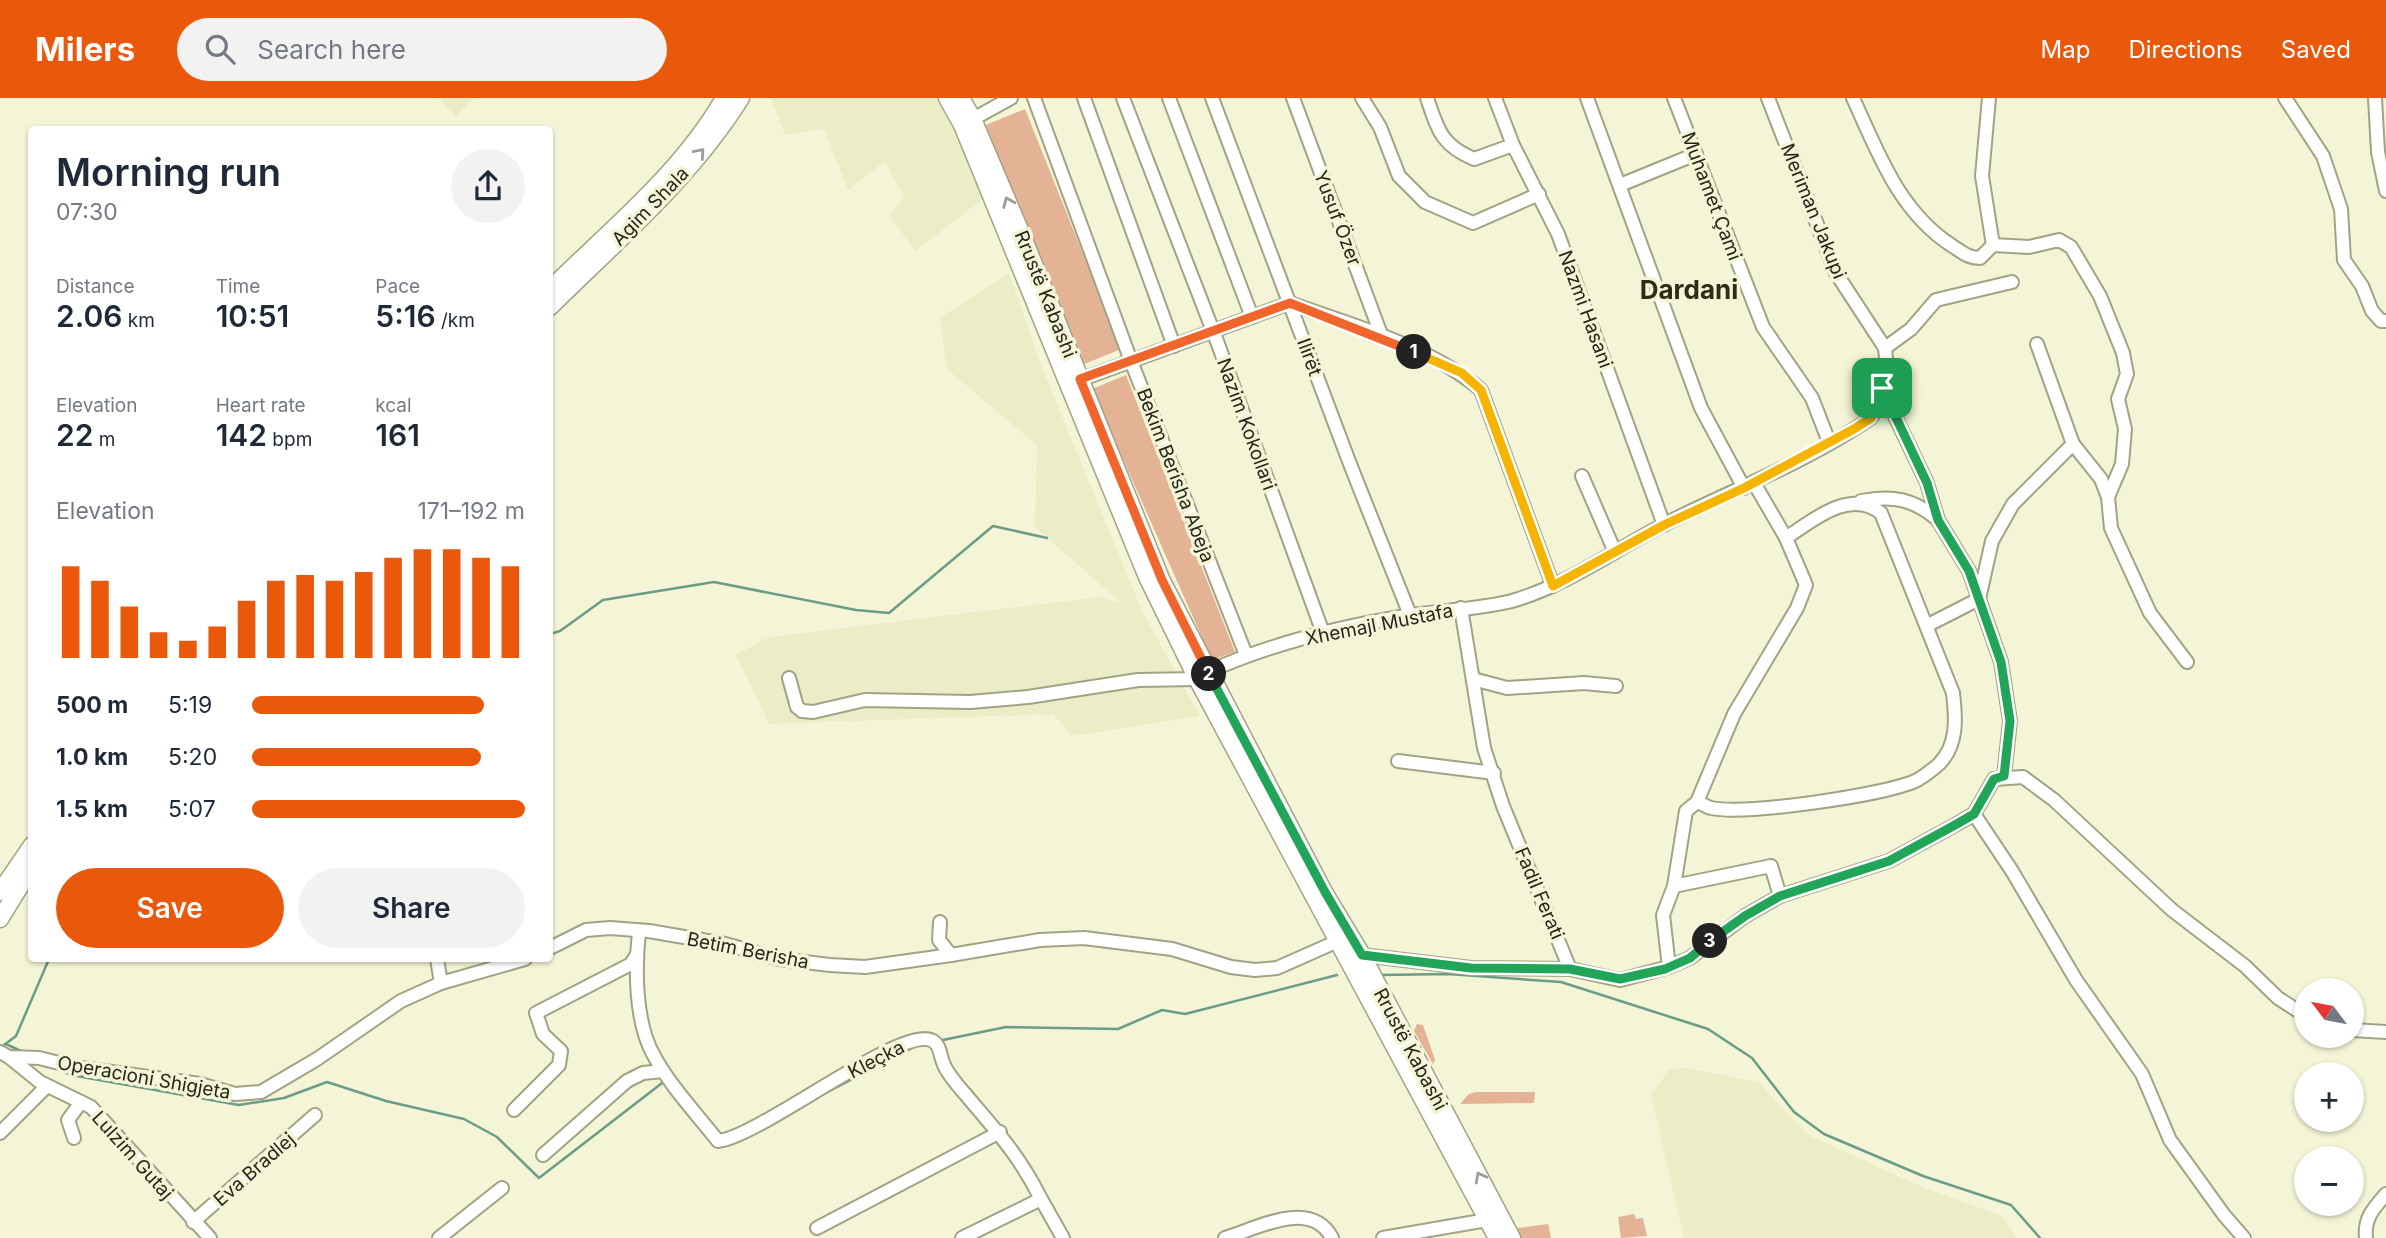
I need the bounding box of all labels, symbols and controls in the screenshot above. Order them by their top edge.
search box [177,18,667,81]
text: Milers [35,29,135,69]
icon: search [201,30,239,68]
text: Search here [257,34,406,65]
text: Map [2041,35,2090,64]
text: Directions [2128,35,2243,64]
text: Saved [2281,35,2351,64]
street label: Muhamet Çami [1677,129,1747,263]
street label: Meriman Jakupi [1776,140,1851,282]
one-way arrow [692,148,704,161]
text: Morning run [56,149,281,195]
button: share [451,149,525,223]
street label: Agim Shala [607,162,694,251]
street label: Yusuf Özer [1309,167,1366,269]
one-way arrow [1002,197,1016,210]
text: 07:30 [56,198,118,226]
street label: Rrustë Kabashi [1010,227,1081,361]
street label: Nazmi Hasani [1554,247,1617,371]
district label: Dardani [1640,274,1738,305]
text: Distance [56,275,134,298]
text: Time [216,275,260,298]
text: Pace [375,275,420,298]
text: 2.06 [56,298,122,334]
text: 10:51 [216,298,289,334]
text: 5:16 [375,298,436,334]
text: km [122,309,155,332]
text: /km [436,309,475,332]
pin: 1 [1396,334,1432,370]
street label: Ilirët [1292,335,1327,379]
text: 1 [1409,340,1418,363]
street label: Nazim Kokollari [1212,355,1281,493]
pin [1852,358,1912,418]
icon: arrive [1863,369,1901,407]
street label: Bekim Berisha Abeja [1132,385,1219,565]
text: Elevation [56,394,137,417]
text: Heart rate [216,394,306,417]
text: kcal [375,394,412,417]
text: 22 [56,417,93,453]
text: 142 [216,417,267,453]
text: 161 [375,417,420,453]
text: m [93,428,115,451]
text: bpm [267,428,312,451]
text: Elevation [56,497,155,525]
text: 171–192 m [418,497,525,525]
street label: Xhemajl Mustafa [1303,599,1455,650]
pin: 2 [1192,656,1226,692]
text: 2 [1203,662,1214,685]
text: 500 m [56,691,128,719]
text: 5:19 [168,691,212,719]
text: 1.0 km [56,743,128,771]
text: 5:20 [168,743,217,771]
text: 1.5 km [56,795,128,823]
text: 5:07 [168,795,216,823]
street label: Fadil Ferati [1510,844,1569,943]
button: Save [56,868,284,948]
button: Share [298,868,525,948]
pin: 3 [1692,924,1728,958]
street label: Betim Berisha [685,927,811,974]
text: 3 [1703,929,1716,952]
north arrow [2294,978,2364,1048]
map controls [2294,978,2364,1216]
street label: Rrustë Kabashi [1369,984,1452,1114]
street label: Kleçka [844,1035,908,1083]
street label: Operacioni Shigjeta [56,1051,232,1104]
button: + [2294,1062,2364,1132]
street label: Lulzim Gutaj [87,1107,178,1204]
street label: Eva Bradlej [209,1128,300,1211]
button: − [2294,1146,2364,1216]
one-way arrow [1475,1172,1489,1185]

